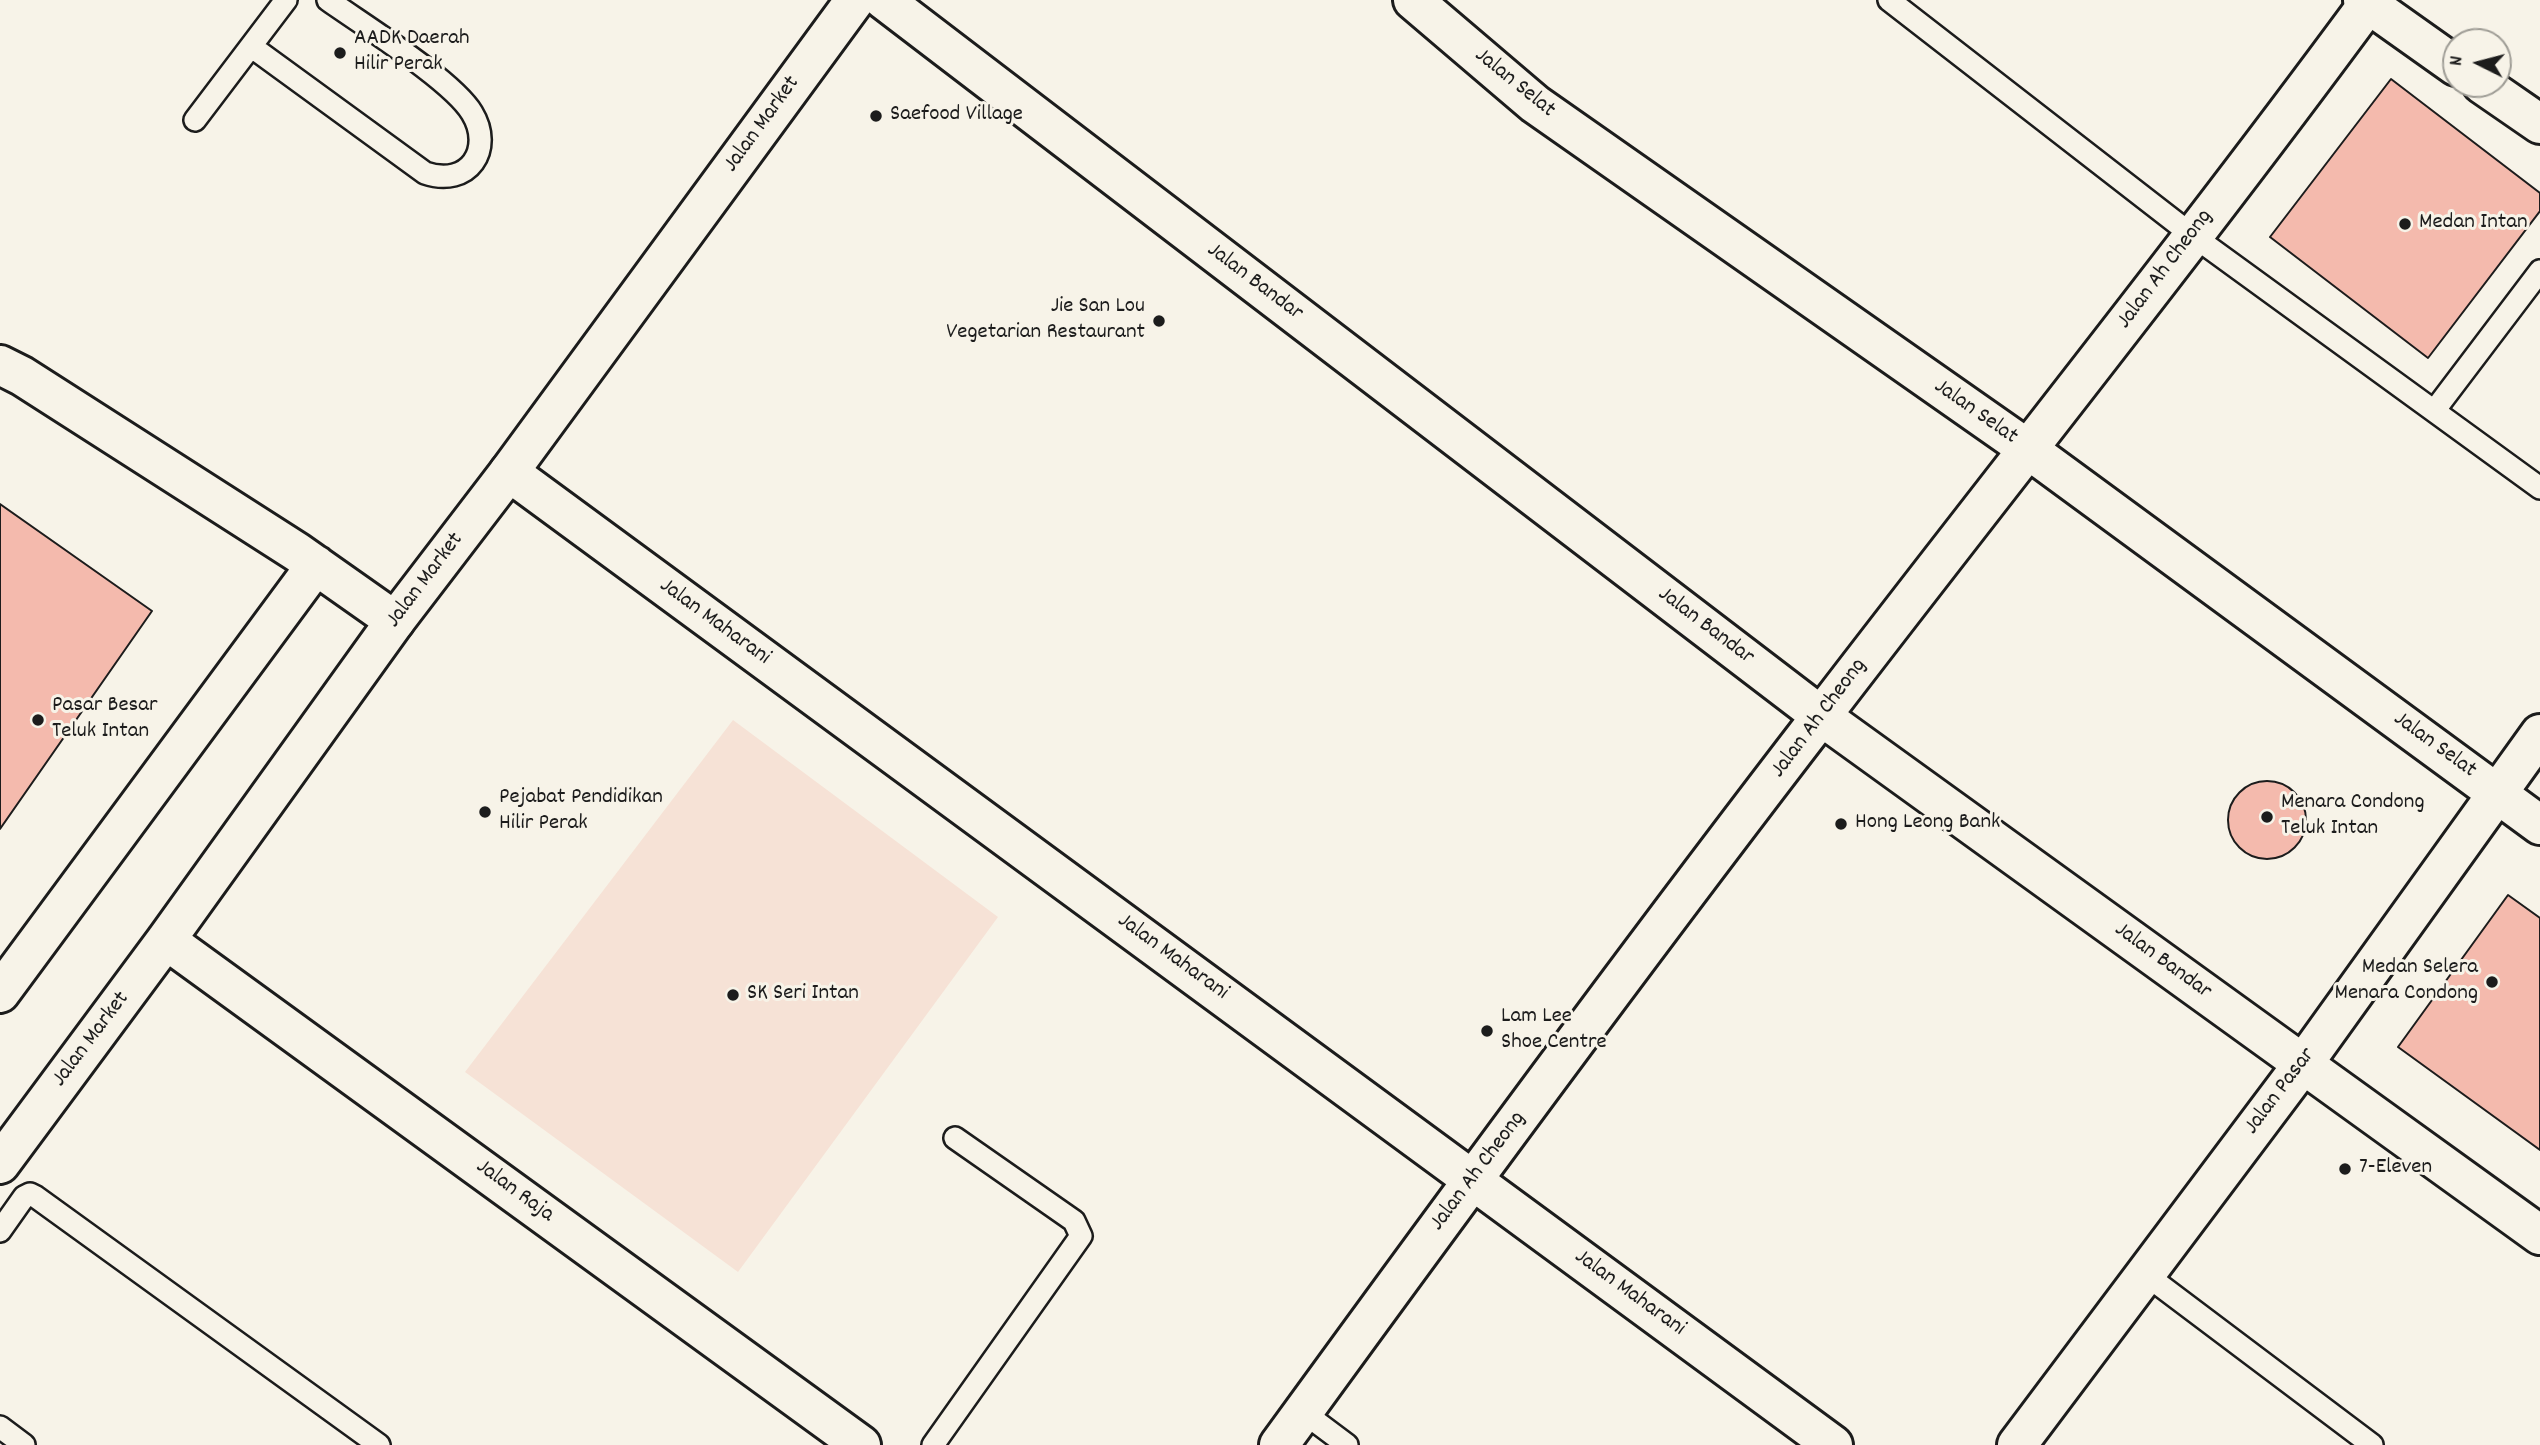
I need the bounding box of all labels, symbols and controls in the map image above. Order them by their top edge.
place label: AADK Daerah Hilir Perak [354,26,470,80]
north arrow [2442,28,2512,98]
street label: Jalan Selat [1468,43,1560,125]
marker: AADK Daerah Hilir Perak [332,45,348,61]
text: N [2444,55,2472,67]
street label: Jalan Market [719,72,807,178]
place label: Saefood Village [890,102,1023,130]
marker: Saefood Village [868,108,884,124]
street label: Jalan Ah Cheong [2112,205,2220,335]
place label: Medan Intan [2419,210,2528,238]
marker: Medan Intan [2397,216,2413,232]
street label: Jalan Bandar [1200,238,1308,328]
place label: Jie San Lou Vegetarian Restaurant [946,294,1145,348]
marker: Jie San Lou Vegetarian Restaurant [1151,313,1167,329]
street label: Jalan Selat [1928,374,2022,452]
street label: Jalan Market [381,528,471,634]
street label: Jalan Maharani [653,573,775,673]
street label: Jalan Bandar [1651,582,1759,672]
street label: Jalan Ah Cheong [1766,654,1874,784]
place label: Pasar Besar Teluk Intan [52,693,158,747]
street label: Jalan Selat [2387,707,2481,785]
marker: Pasar Besar Teluk Intan [30,712,46,728]
place label: Pejabat Pendidikan Hilir Perak [499,785,663,839]
place label: Menara Condong Teluk Intan [2281,790,2425,844]
marker: Pejabat Pendidikan Hilir Perak [477,804,493,820]
marker: Menara Condong Teluk Intan [2259,809,2275,825]
place label: Hong Leong Bank [1855,810,2000,838]
marker: Hong Leong Bank [1833,816,1849,832]
street label: Jalan Maharani [1111,908,1233,1008]
street label: Jalan Bandar [2108,917,2216,1007]
place label: Medan Selera Menara Condong [2334,955,2478,1009]
marker: Medan Selera Menara Condong [2484,974,2500,990]
place label: SK Seri Intan [747,981,859,1009]
street label: Jalan Market [47,987,137,1093]
marker: SK Seri Intan [725,987,741,1003]
place label: Lam Lee Shoe Centre [1501,1004,1607,1058]
marker: Lam Lee Shoe Centre [1479,1023,1495,1039]
street label: Jalan Pasar [2239,1043,2323,1141]
street label: Jalan Ah Cheong [1425,1107,1533,1237]
street label: Jalan Raja [469,1154,559,1230]
place label: 7-Eleven [2359,1155,2432,1183]
marker: 7-Eleven [2337,1161,2353,1177]
street label: Jalan Maharani [1568,1244,1690,1344]

